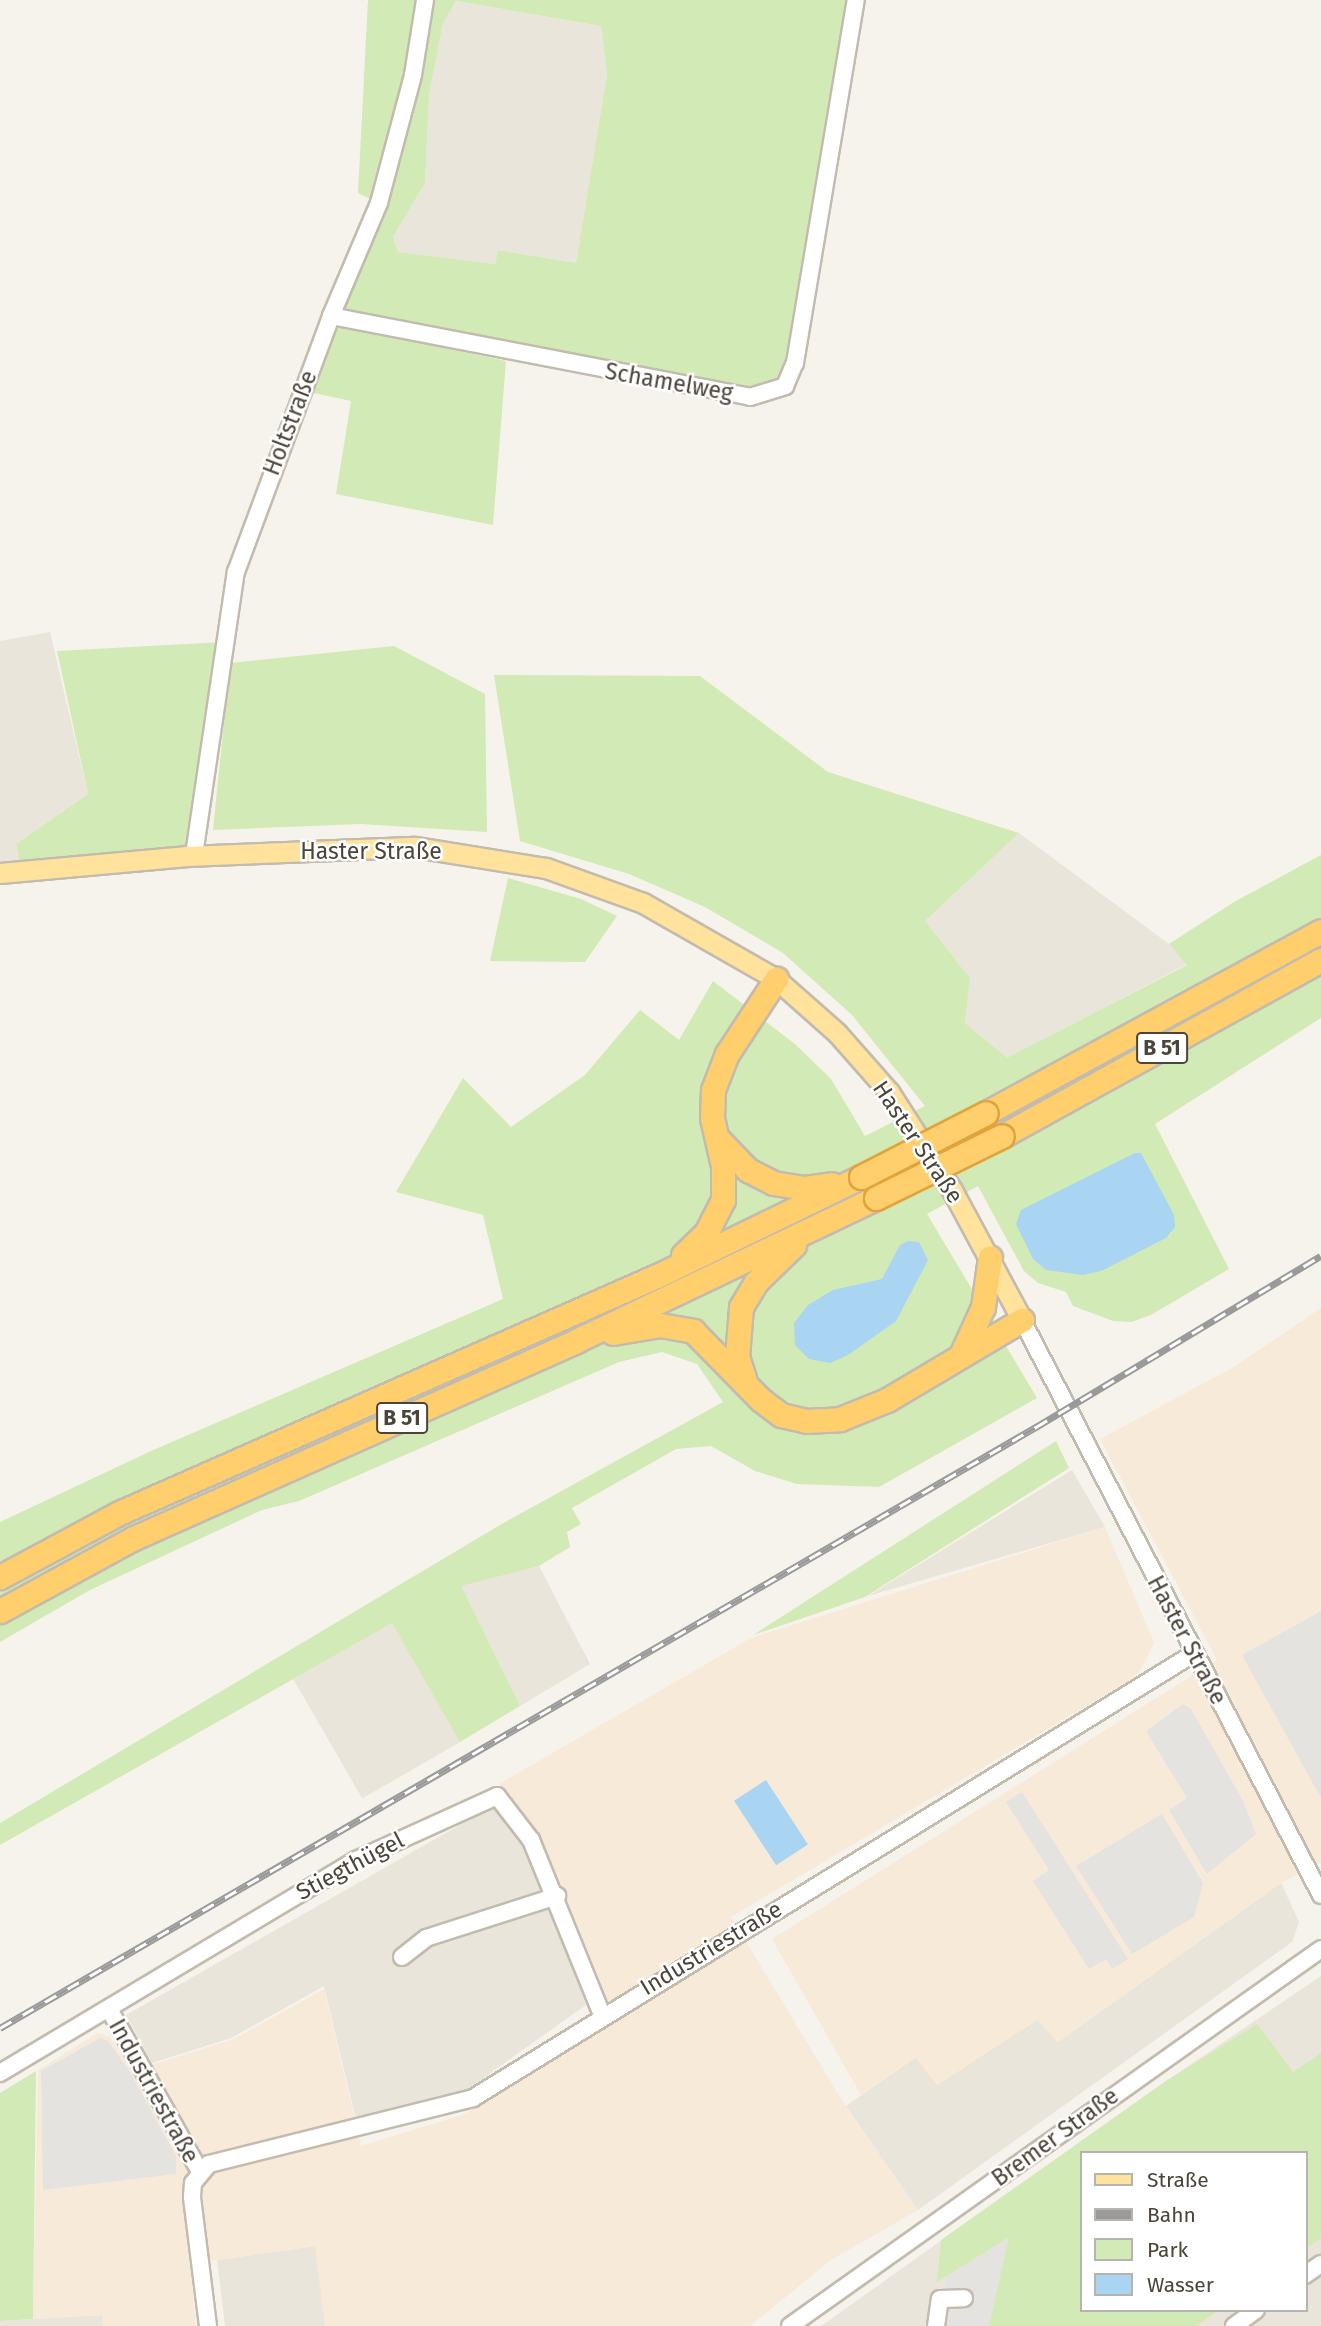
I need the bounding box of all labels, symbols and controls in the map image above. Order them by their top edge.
street label: Schamelweg [603,357,735,407]
street label: Holtstraße [257,367,323,479]
street label: Haster Straße [300,837,442,865]
road number: B 51 [1136,1030,1188,1066]
street label: Haster Straße [867,1076,969,1208]
road number: B 51 [376,1400,428,1436]
street label: Haster Straße [1142,1571,1232,1709]
street label: Stiegthügel [291,1826,409,1906]
street label: Industriestraße [635,1895,787,2001]
street label: Industriestraße [103,2014,205,2168]
street label: Bremer Straße [986,2082,1124,2192]
legend [1080,2151,1307,2312]
text: Straße [1147,2167,1209,2193]
text: Bahn [1147,2202,1196,2228]
text: Park [1147,2237,1188,2263]
text: Wasser [1147,2272,1214,2298]

